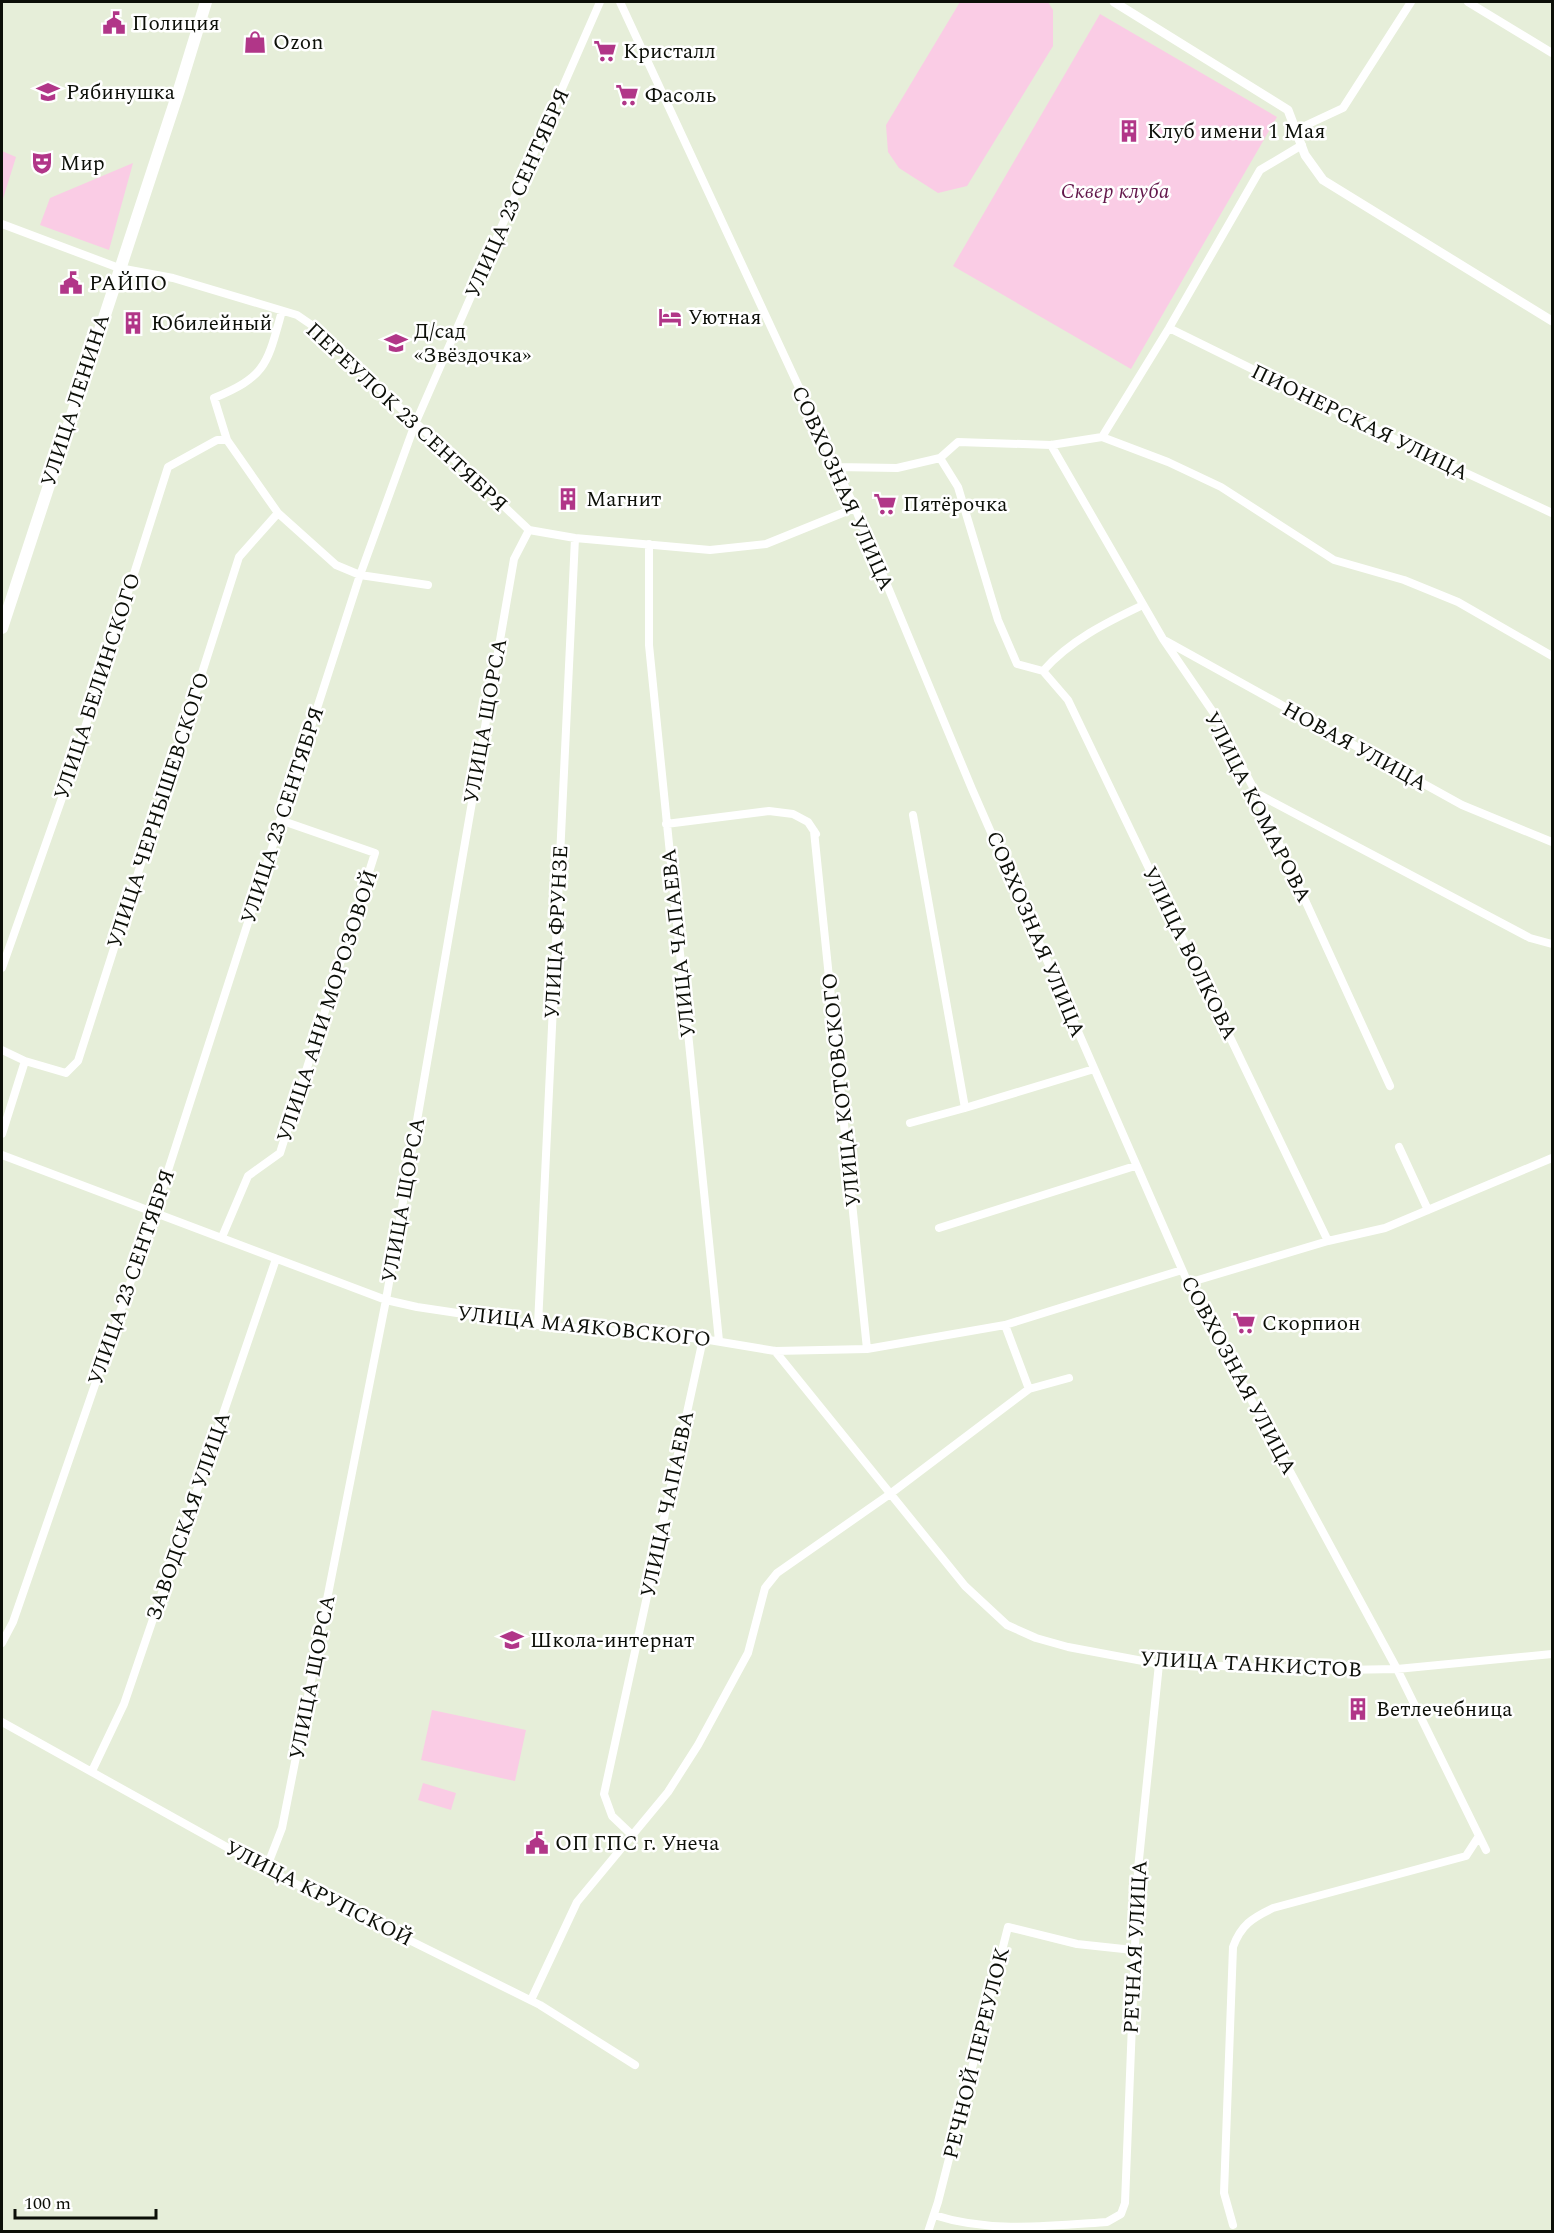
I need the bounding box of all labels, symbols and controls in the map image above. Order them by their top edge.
place label: Полиция [132,8,220,40]
public building icon: Полиция [101,10,127,36]
place label: Ozon [273,27,323,59]
shop icon: Ozon [242,29,268,55]
place label: Кристалл [623,36,716,68]
supermarket icon: Кристалл [592,38,618,64]
place label: Рябинушка [66,77,176,109]
school or university icon: Рябинушка [35,79,61,105]
place label: Фасоль [645,80,716,112]
supermarket icon: Фасоль [614,82,640,108]
street label: УЛИЦА 23 СЕНТЯБРЯ [457,83,579,303]
place label: Клуб имени 1 Мая [1147,116,1325,148]
building icon: Клуб имени 1 Мая [1116,118,1142,144]
place label: Мир [60,148,105,180]
theatre icon: Мир [29,150,55,176]
park label: Сквер клуба [1061,176,1170,208]
place label: РАЙПО [89,268,167,300]
public building icon: РАЙПО [58,270,84,296]
place label: Уютная [688,302,762,334]
hotel icon: Уютная [657,304,683,330]
place label: Юбилейный [151,308,272,340]
street label: УЛИЦА ЛЕНИНА [33,310,119,491]
building icon: Юбилейный [120,310,146,336]
street label: ПЕРЕУЛОК 23 СЕНТЯБРЯ [298,315,515,520]
place label: Д/сад «Звёздочка» [414,316,531,372]
school or university icon: Д/сад «Звёздочка» [383,330,409,356]
street label: ПИОНЕРСКАЯ УЛИЦА [1245,356,1474,490]
street label: СОВХОЗНАЯ УЛИЦА [782,381,902,596]
place label: Магнит [586,484,661,516]
building icon: Магнит [555,486,581,512]
place label: Пятёрочка [903,489,1008,521]
supermarket icon: Пятёрочка [872,491,898,517]
street label: УЛИЦА БЕЛИНСКОГО [46,569,150,804]
street label: УЛИЦА ЩОРСА [456,636,516,806]
street label: УЛИЦА ЧЕРНЫШЕВСКОГО [99,668,219,953]
street label: НОВАЯ УЛИЦА [1276,694,1433,800]
street label: УЛИЦА 23 СЕНТЯБРЯ [233,703,333,928]
street label: УЛИЦА КОМАРОВА [1195,706,1319,909]
street label: СОВХОЗНАЯ УЛИЦА [977,826,1093,1043]
street label: УЛИЦА ФРУНЗЕ [536,844,578,1020]
street label: УЛИЦА ЧАПАЕВА [653,846,705,1039]
street label: УЛИЦА ВОЛКОВА [1133,861,1245,1046]
street label: УЛИЦА АНИ МОРОЗОВОЙ [269,866,387,1147]
street label: УЛИЦА КОТОВСКОГО [814,971,870,1209]
street label: УЛИЦА ЩОРСА [374,1115,434,1285]
street label: УЛИЦА 23 СЕНТЯБРЯ [80,1165,184,1390]
street label: СОВХОЗНАЯ УЛИЦА [1172,1270,1304,1481]
street label: УЛИЦА МАЯКОВСКОГО [455,1298,712,1356]
place label: Скорпион [1262,1308,1360,1340]
supermarket icon: Скорпион [1231,1310,1257,1336]
street label: ЗАВОДСКАЯ УЛИЦА [138,1408,240,1625]
street label: УЛИЦА ЧАПАЕВА [633,1408,703,1601]
street label: УЛИЦА ЩОРСА [281,1592,345,1762]
place label: Школа-интернат [530,1625,694,1657]
school or university icon: Школа-интернат [499,1627,525,1653]
street label: УЛИЦА ТАНКИСТОВ [1139,1643,1363,1687]
place label: Ветлечебница [1376,1694,1513,1726]
building icon: Ветлечебница [1345,1696,1371,1722]
place label: ОП ГПС г. Унеча [555,1828,720,1860]
public building icon: ОП ГПС г. Унеча [524,1830,550,1856]
street label: УЛИЦА КРУПСКОЙ [219,1833,418,1955]
street label: РЕЧНАЯ УЛИЦА [1115,1859,1157,2035]
street label: РЕЧНОЙ ПЕРЕУЛОК [935,1944,1019,2163]
scale bar [15,2182,156,2220]
text: 100 m [24,2190,71,2217]

